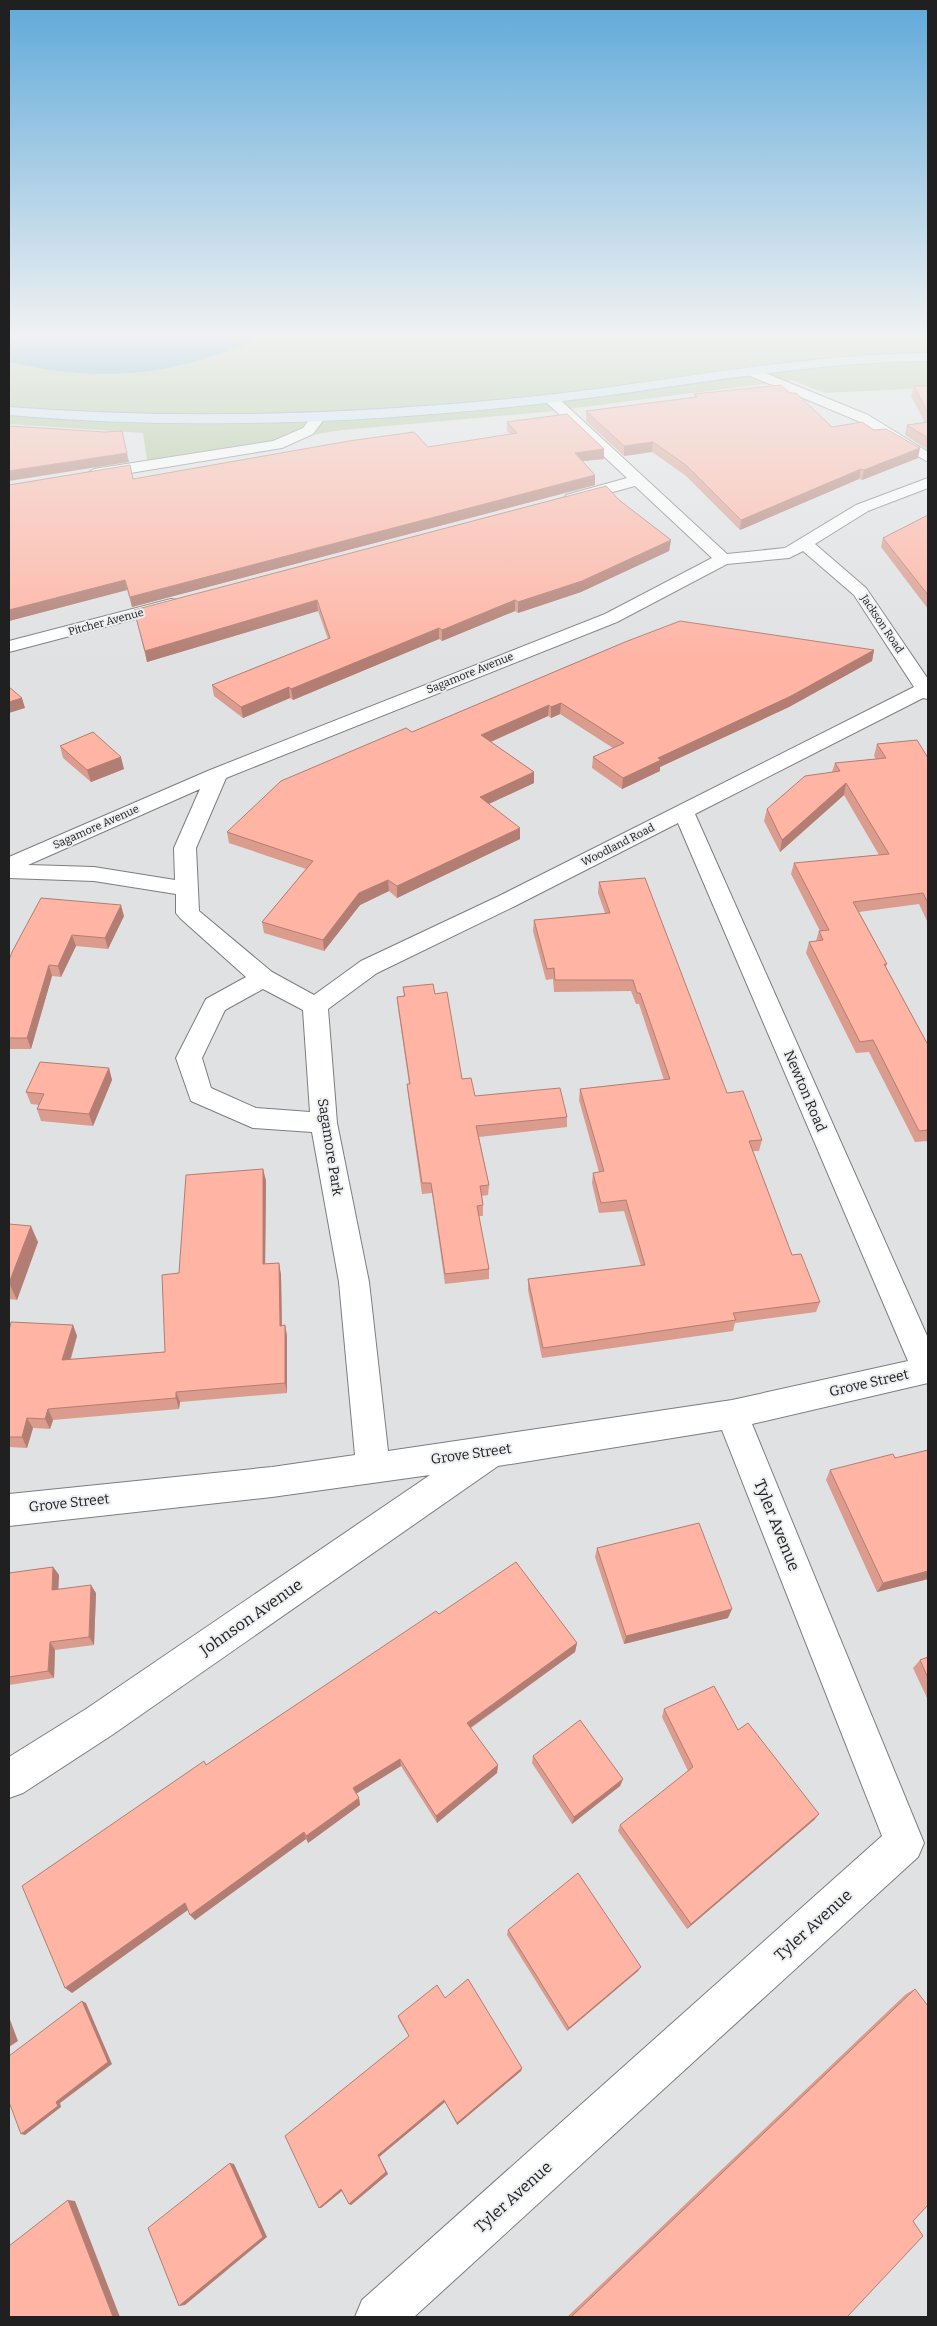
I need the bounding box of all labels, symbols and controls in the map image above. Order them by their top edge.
street label: Jackson Road [857,592,906,656]
street label: Pitcher Avenue [67,606,145,638]
street label: Sagamore Avenue [425,650,515,696]
street label: Sagamore Avenue [51,802,141,852]
street label: Woodland Road [579,821,657,869]
street label: Newton Road [780,1048,830,1134]
street label: Sagamore Park [314,1097,346,1197]
street label: Grove Street [828,1366,910,1400]
street label: Grove Street [430,1440,512,1468]
street label: Tyler Avenue [750,1476,804,1574]
street label: Grove Street [28,1490,110,1516]
street label: Johnson Avenue [195,1575,306,1660]
street label: Tyler Avenue [770,1885,856,1965]
street label: Tyler Avenue [470,2157,556,2237]

